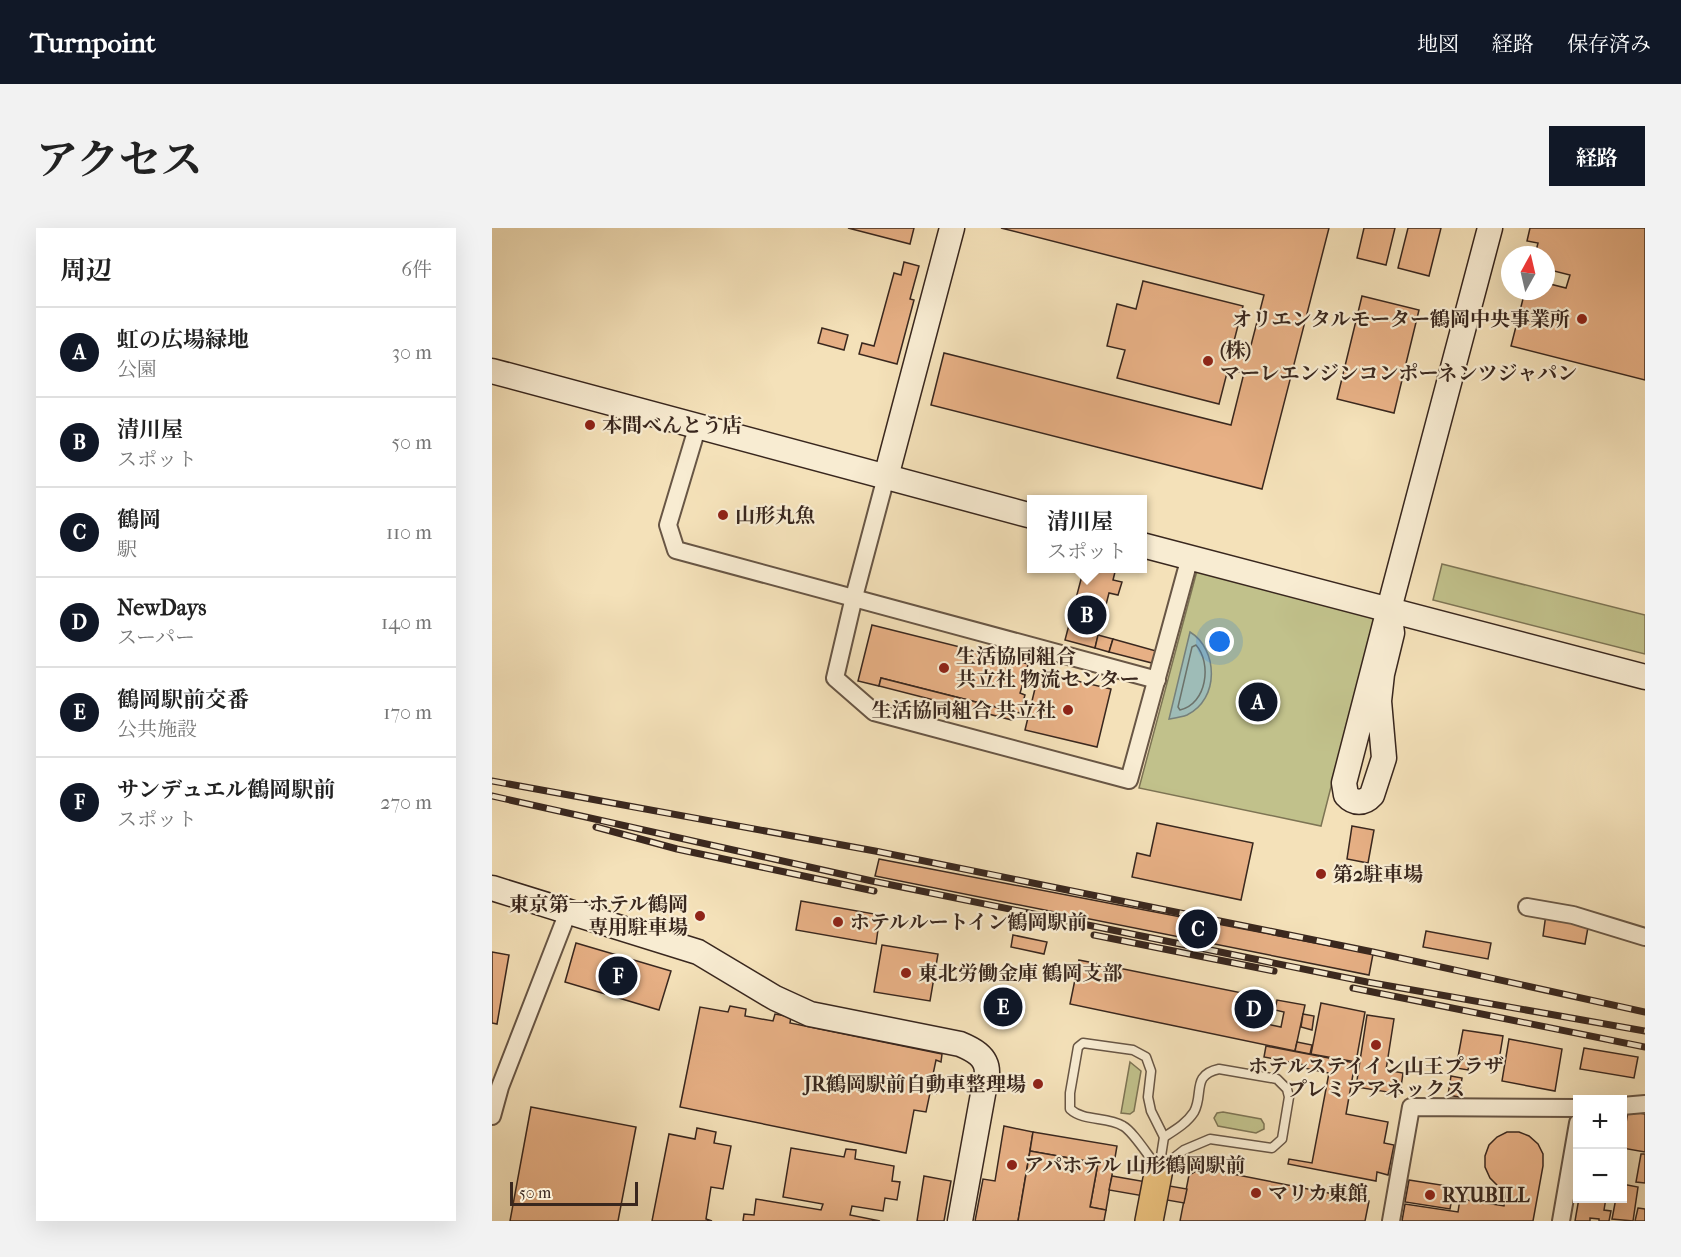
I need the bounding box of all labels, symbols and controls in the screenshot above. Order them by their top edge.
text: Turnpoint [30,26,156,59]
text: 地図 [1417,32,1459,56]
text: 経路 [1492,32,1534,56]
text: 保存済み [1567,32,1651,56]
button: 経路 [1549,126,1645,186]
text: アクセス [36,136,203,185]
north arrow [1501,246,1555,300]
text: 周辺 [60,255,112,286]
text: 6件 [401,258,432,281]
place label: オリエンタルモーター鶴岡中央事業所 [1232,308,1570,331]
marker: オリエンタルモーター鶴岡中央事業所 [1575,312,1589,326]
text: 虹の広場緑地 [117,327,249,353]
place label: (株) マーレエンジンコンポーネンツジャパン [1220,339,1577,385]
text: A [73,341,86,364]
text: 30 m [392,341,432,364]
marker: (株) マーレエンジンコンポーネンツジャパン [1201,354,1215,368]
text: 公園 [117,358,157,381]
place label: 本間べんとう店 [602,414,742,437]
text: 清川屋 [117,417,183,443]
marker: 本間べんとう店 [583,418,597,432]
text: B [73,431,86,454]
text: 50 m [391,431,432,454]
text: スポット [117,448,197,471]
popup [1027,495,1147,573]
place label: 山形丸魚 [735,504,815,527]
text: 鶴岡 [117,507,161,533]
marker: 山形丸魚 [716,508,730,522]
text: 清川屋 [1047,509,1113,535]
text: C [73,521,86,544]
text: 110 m [386,521,432,544]
text: 駅 [117,538,137,561]
text: スポット [1047,540,1127,563]
pin: B [1068,592,1106,638]
text: NewDays [117,595,206,621]
text: D [72,611,87,634]
text: 140 m [381,611,432,634]
text: スーパー [117,626,195,649]
your location [1205,627,1234,656]
place label: 生活協同組合 共立社 物流センター [956,645,1140,691]
marker: 生活協同組合 共立社 物流センター [937,661,951,675]
pin: A [1238,680,1278,724]
text: 鶴岡駅前交番 [117,687,249,713]
place label: 生活協同組合 共立社 [872,699,1056,722]
text: E [73,701,86,724]
text: 170 m [383,701,432,724]
marker: 生活協同組合 共立社 [1061,703,1075,717]
text: 公共施設 [117,718,197,741]
text: サンデュエル鶴岡駅前 [117,777,335,803]
text: F [74,791,85,814]
text: 270 m [380,791,432,814]
text: スポット [117,808,197,831]
place label: 第2駐車場 [1333,863,1423,886]
marker: 第2駐車場 [1314,867,1328,881]
place label: 東京第一ホテル鶴岡 専用駐車場 [509,893,688,939]
pin: C [1178,906,1218,952]
marker: 東京第一ホテル鶴岡 専用駐車場 [693,909,707,923]
place label: ホテルルートイン鶴岡駅前 [850,911,1088,934]
marker: ホテルルートイン鶴岡駅前 [831,915,845,929]
pin: F [598,954,638,999]
place label: 東北労働金庫 鶴岡支部 [918,962,1122,985]
marker: 東北労働金庫 鶴岡支部 [899,966,913,980]
pin: E [984,984,1022,1030]
pin: D [1234,986,1274,1032]
marker: ホテルステイイン山王プラザ プレミアアネックス [1369,1038,1383,1052]
place label: ホテルステイイン山王プラザ プレミアアネックス [1248,1055,1504,1101]
place label: JR鶴岡駅前自動車整理場 [802,1073,1026,1096]
marker: JR鶴岡駅前自動車整理場 [1031,1077,1045,1091]
map controls [1573,1095,1627,1203]
button: + [1573,1095,1627,1149]
button: − [1573,1149,1627,1203]
place label: アパホテル 山形鶴岡駅前 [1024,1154,1246,1177]
marker: アパホテル 山形鶴岡駅前 [1005,1158,1019,1172]
scale bar [510,1179,638,1206]
place label: マリカ東館 [1268,1182,1368,1205]
text: 50 m [519,1183,551,1202]
place label: RYUBILL [1442,1184,1531,1207]
marker: マリカ東館 [1249,1186,1263,1200]
marker: RYUBILL [1423,1188,1437,1202]

